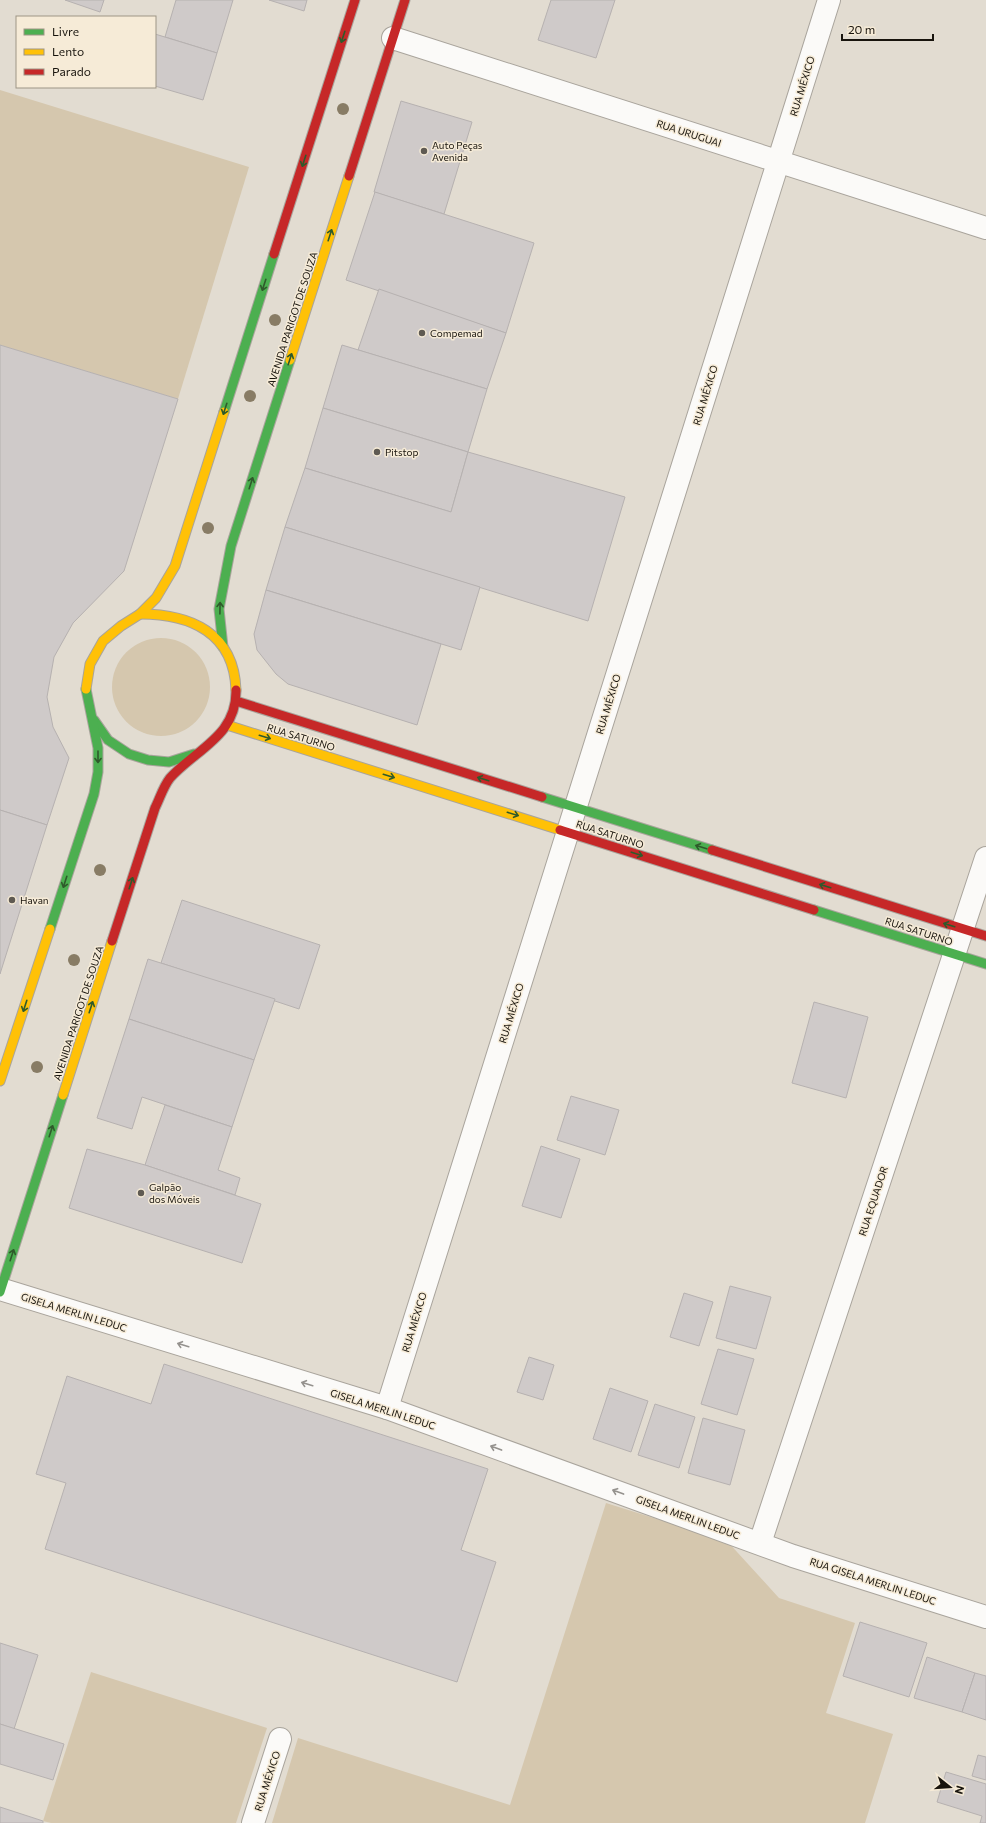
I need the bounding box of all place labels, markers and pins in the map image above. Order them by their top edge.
place label: Auto Peças Avenida [432,139,483,163]
marker: Auto Peças Avenida [419,146,429,156]
place label: Compemad [430,327,483,339]
marker: Compemad [417,328,427,338]
place label: Pitstop [385,446,418,458]
marker: Pitstop [372,447,382,457]
place label: Havan [20,894,49,906]
marker: Havan [7,895,17,905]
place label: Galpão dos Móveis [149,1181,200,1205]
marker: Galpão dos Móveis [136,1188,146,1198]

